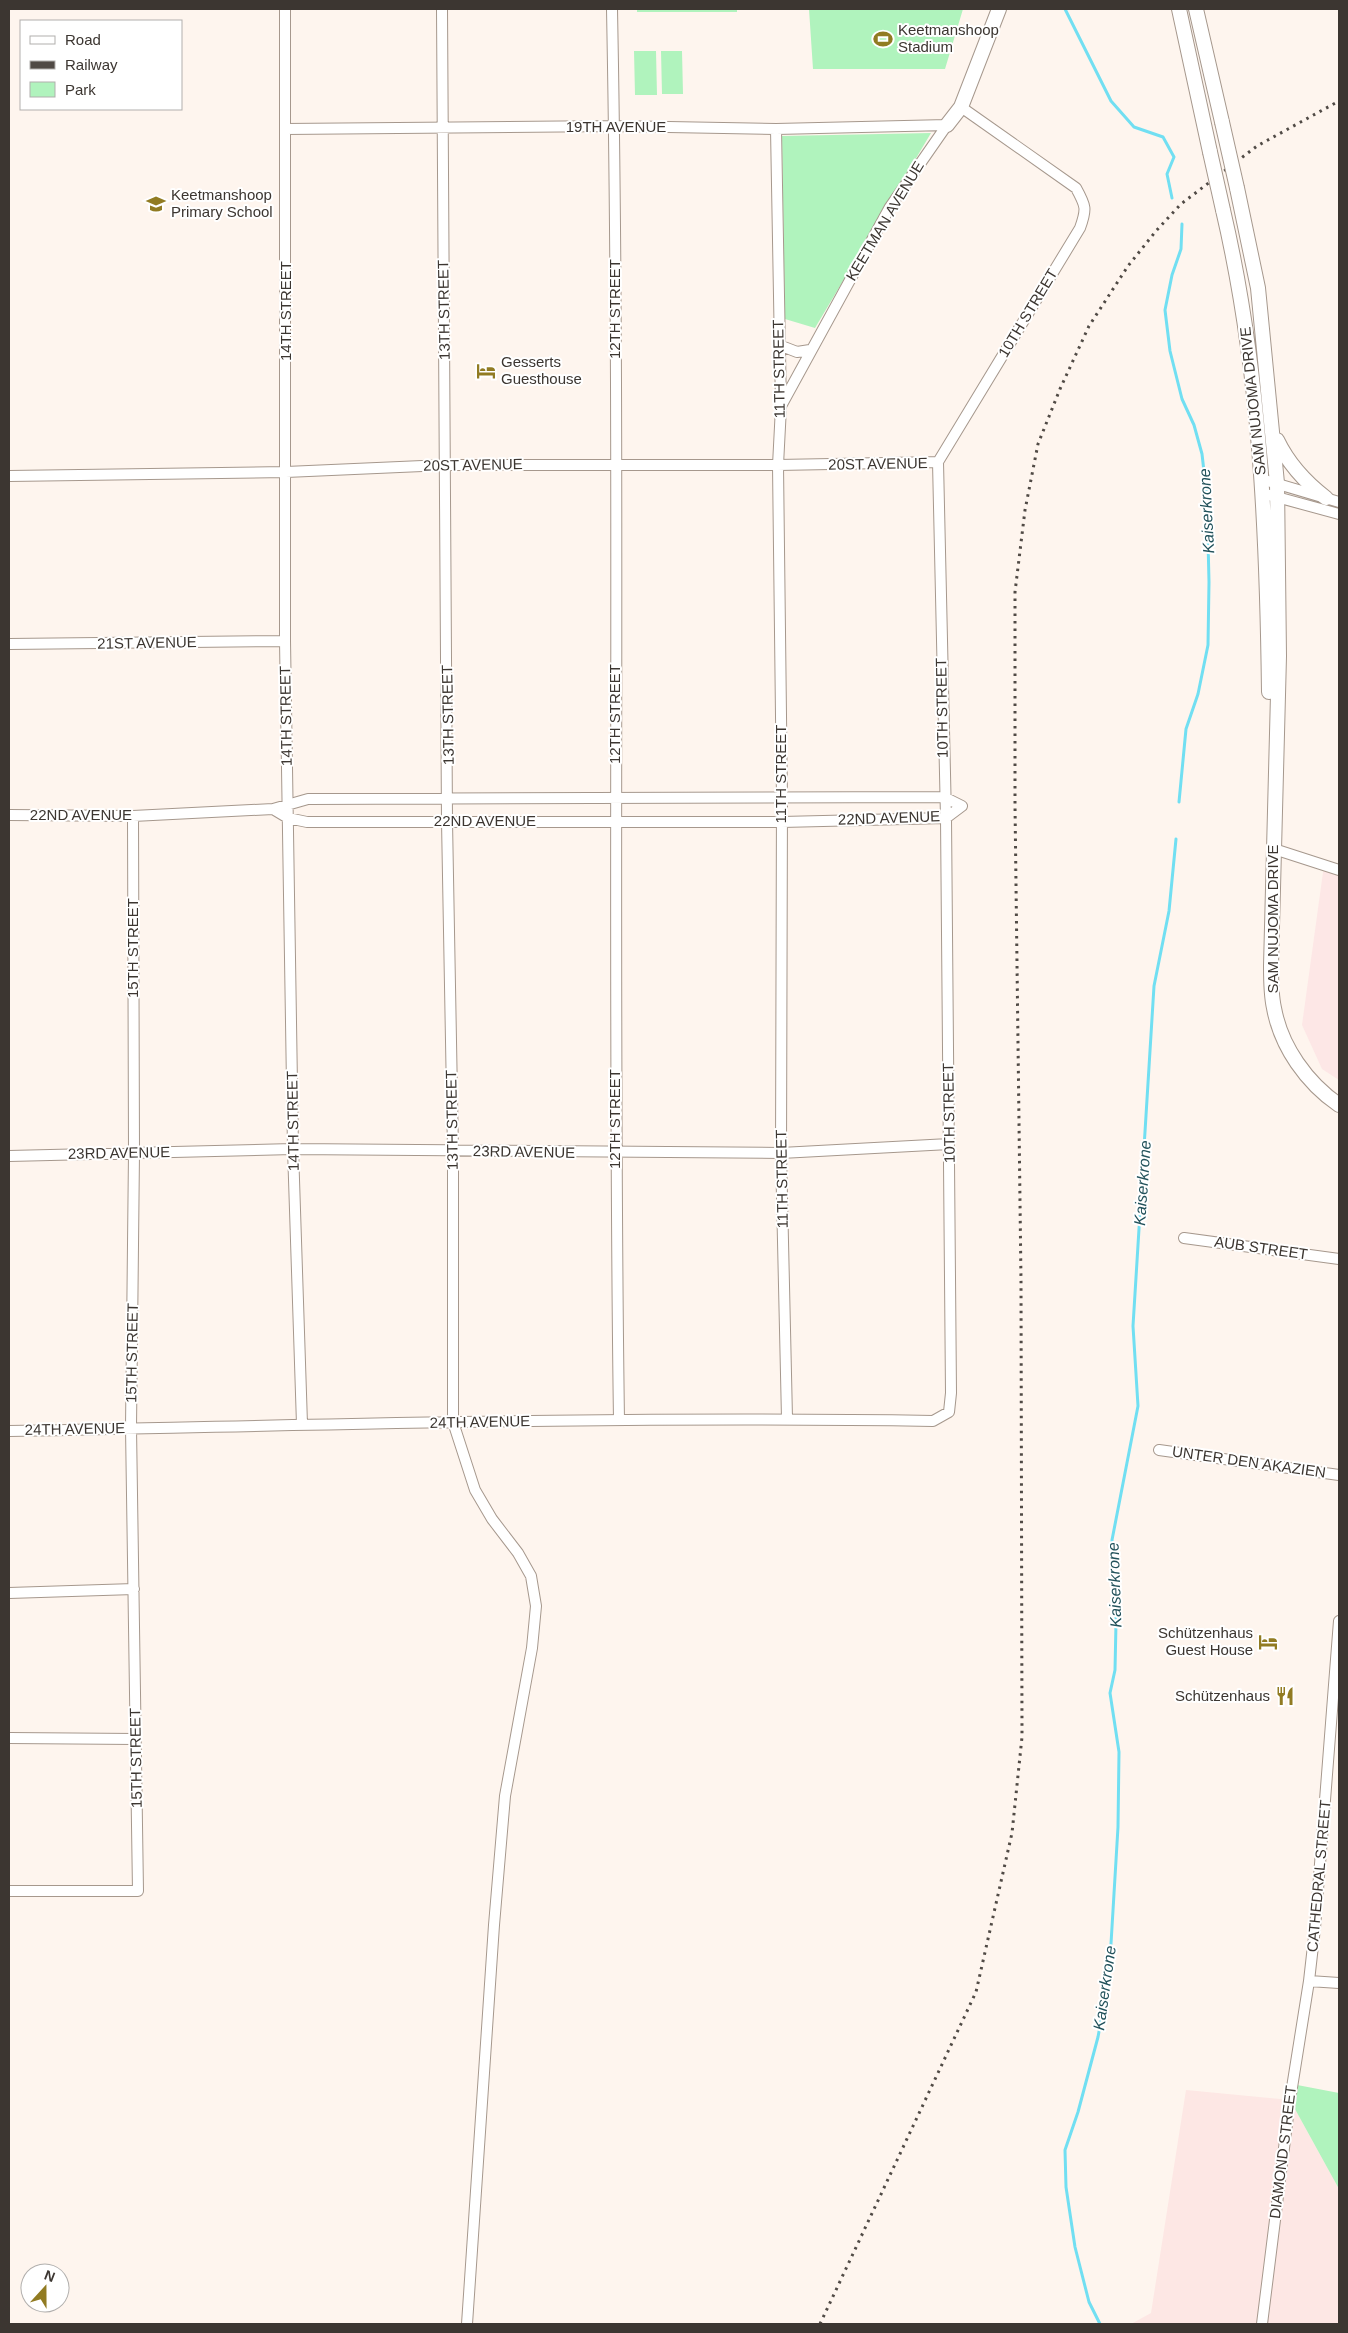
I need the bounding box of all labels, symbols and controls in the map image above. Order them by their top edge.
legend [20,20,182,110]
place label: Keetmanshoop Stadium [898,21,999,55]
sports icon: Keetmanshoop Stadium [872,28,894,50]
text: Road [65,31,101,48]
text: Railway [65,56,118,73]
text: Park [65,81,96,98]
street label: 19TH AVENUE [566,118,666,135]
street label: KEETMAN AVENUE [842,158,927,284]
place label: Keetmanshoop Primary School [171,186,273,220]
school or university icon: Keetmanshoop Primary School [145,193,167,215]
street label: 12TH STREET [606,259,623,359]
street label: 13TH STREET [434,260,453,360]
street label: 14TH STREET [277,261,294,361]
street label: 10TH STREET [995,265,1061,360]
street label: 11TH STREET [769,319,788,419]
street label: SAM NUJOMA DRIVE [1236,326,1269,476]
place label: Gesserts Guesthouse [501,353,582,387]
hotel icon: Gesserts Guesthouse [475,360,497,382]
street label: 20ST AVENUE [828,454,928,473]
street label: 20ST AVENUE [423,455,523,474]
water label: Kaiserkrone [1196,468,1217,554]
street label: 21ST AVENUE [97,633,197,652]
street label: 10TH STREET [932,658,951,758]
street label: 12TH STREET [606,664,623,764]
street label: 13TH STREET [438,665,457,765]
street label: 14TH STREET [276,666,295,766]
street label: 11TH STREET [772,725,789,823]
street label: 22ND AVENUE [30,806,132,823]
street label: 22ND AVENUE [838,807,940,828]
street label: 22ND AVENUE [434,812,536,829]
street label: SAM NUJOMA DRIVE [1264,844,1281,994]
street label: 15TH STREET [124,898,141,998]
street label: 10TH STREET [939,1063,958,1163]
street label: 12TH STREET [606,1069,623,1169]
street label: 13TH STREET [442,1070,461,1170]
street label: 14TH STREET [283,1071,302,1171]
street label: 11TH STREET [772,1129,791,1229]
water label: Kaiserkrone [1131,1140,1154,1226]
street label: 23RD AVENUE [473,1142,575,1161]
street label: 23RD AVENUE [68,1143,170,1162]
street label: AUB STREET [1213,1233,1309,1262]
street label: 15TH STREET [122,1303,141,1403]
street label: 24TH AVENUE [430,1412,530,1431]
street label: 24TH AVENUE [25,1419,125,1438]
street label: UNTER DEN AKAZIEN [1171,1442,1327,1481]
water label: Kaiserkrone [1105,1542,1124,1628]
place label: Schützenhaus Guest House [1158,1624,1253,1658]
hotel icon: Schützenhaus Guest House [1257,1631,1279,1653]
restaurant icon: Schützenhaus [1274,1685,1296,1707]
place label: Schützenhaus [1175,1687,1270,1704]
street label: 15TH STREET [126,1708,145,1808]
street label: CATHEDRAL STREET [1303,1799,1334,1953]
water label: Kaiserkrone [1090,1945,1119,2032]
street label: DIAMOND STREET [1266,2084,1299,2220]
north arrow [20,2263,70,2313]
text: N [42,2267,57,2285]

